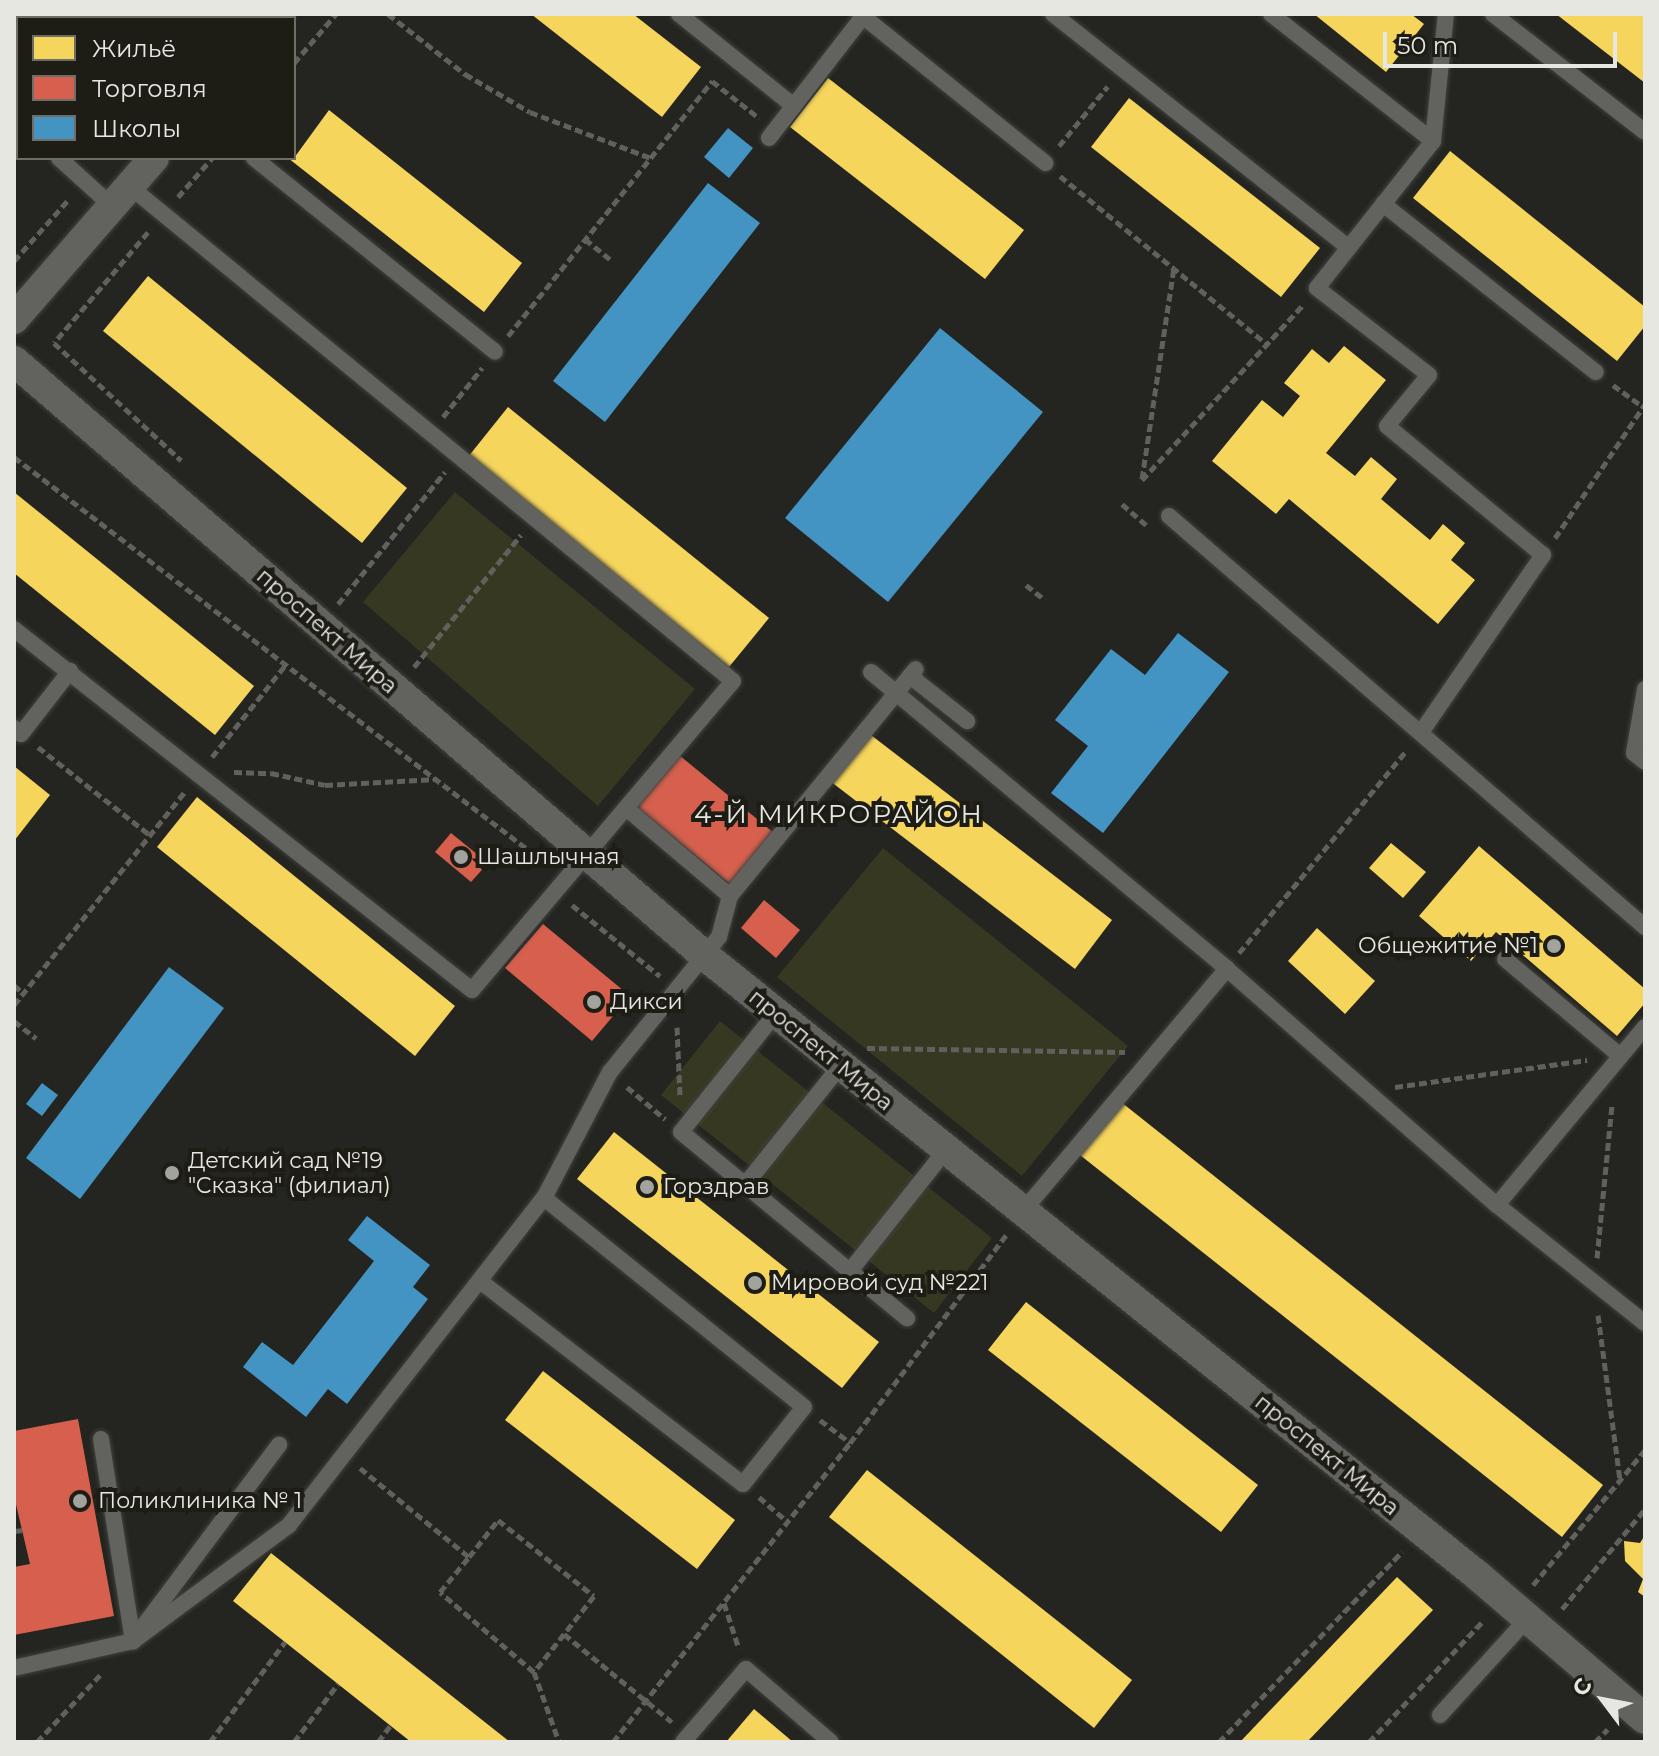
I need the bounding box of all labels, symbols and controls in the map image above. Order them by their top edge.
legend [16,16,296,160]
scale bar [1387,16,1621,66]
text: 50 m [1397,31,1458,60]
text: Жильё [92,34,176,63]
text: Торговля [92,74,207,103]
text: Школы [92,114,181,143]
street label: проспект Мира [251,563,403,699]
district label: 4-Й МИКРОРАЙОН [694,799,984,831]
place label: Шашлычная [477,844,620,870]
marker: Шашлычная [452,848,470,866]
place label: Общежитие №1 [1358,933,1538,959]
marker: Общежитие №1 [1545,937,1563,955]
street label: проспект Мира [744,984,898,1116]
place label: Дикси [610,989,683,1015]
marker: Дикси [585,993,603,1011]
place label: Детский сад №19 "Сказка" (филиал) [188,1147,391,1198]
marker: Детский сад №19 "Сказка" (филиал) [163,1164,181,1182]
place label: Горздрав [663,1174,769,1200]
marker: Горздрав [638,1178,656,1196]
place label: Мировой суд №221 [771,1270,989,1296]
marker: Мировой суд №221 [746,1274,764,1292]
street label: проспект Мира [1250,1389,1404,1521]
place label: Поликлиника № 1 [98,1488,302,1514]
marker: Поликлиника № 1 [69,1490,91,1512]
north arrow [1563,1660,1643,1740]
text: С [1567,1673,1598,1701]

